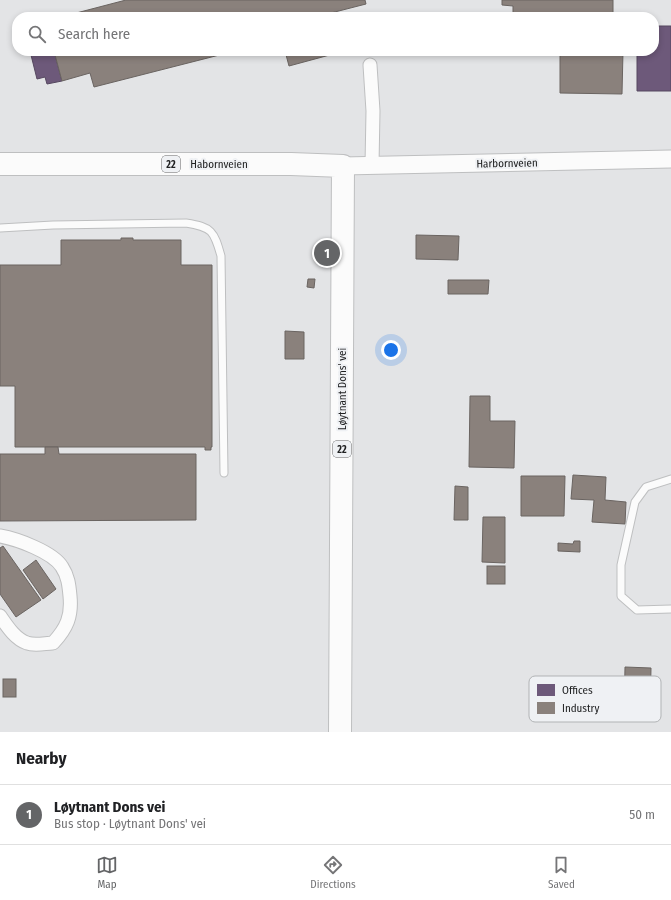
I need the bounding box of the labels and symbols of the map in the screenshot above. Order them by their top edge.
road number: 22 [162,156,180,172]
street label: Harbornveien [476,156,538,171]
street label: Habornveien [190,158,248,171]
pin: 1 [314,238,340,268]
your location [381,340,401,360]
street label: Løytnant Dons' vei [336,348,349,430]
road number: 22 [333,441,351,457]
legend [529,676,661,722]
text: Offices [562,684,593,697]
text: Industry [562,702,599,715]

